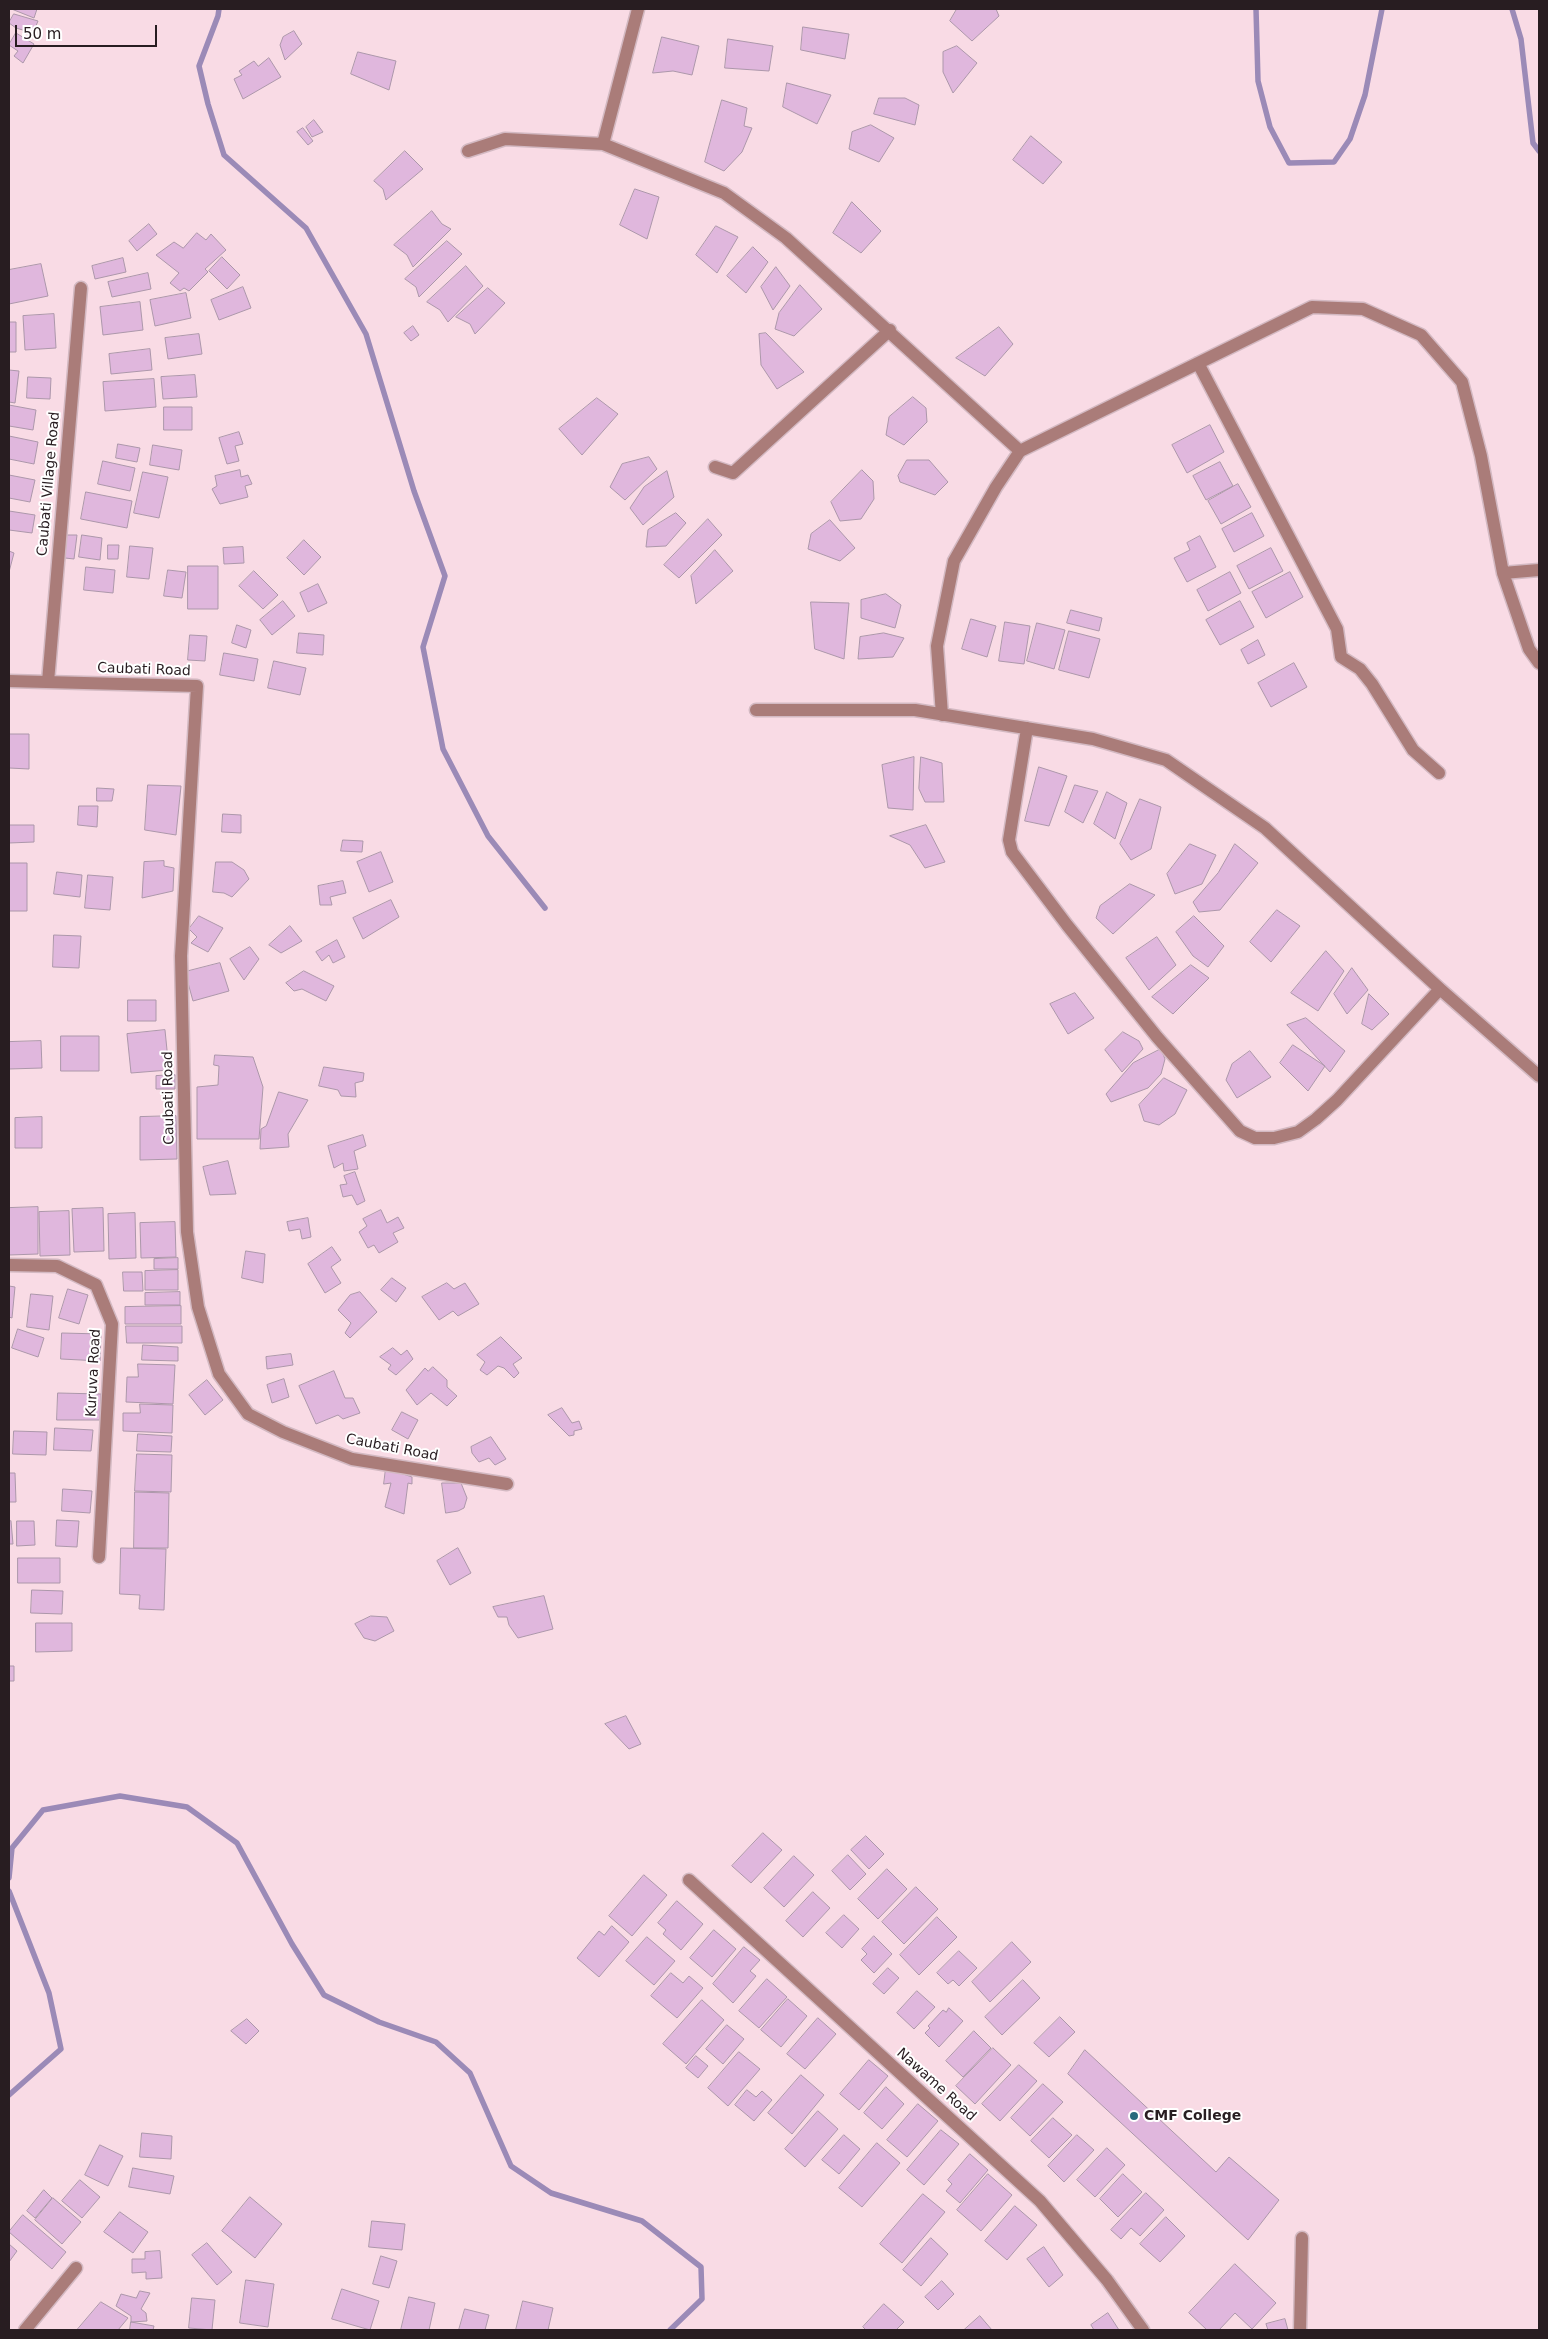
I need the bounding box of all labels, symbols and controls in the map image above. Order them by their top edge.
scale bar [18,15,160,47]
text: 50 m [23,25,61,43]
street label: Caubati Village Road [34,411,64,557]
street label: Caubati Road [97,660,191,680]
street label: Caubati Road [160,1051,178,1145]
street label: Kuruva Road [83,1328,105,1418]
street label: Caubati Road [344,1431,440,1465]
street label: Nawame Road [893,2045,979,2125]
place label: CMF College [1144,2108,1241,2124]
marker: CMF College [1128,2110,1140,2122]

